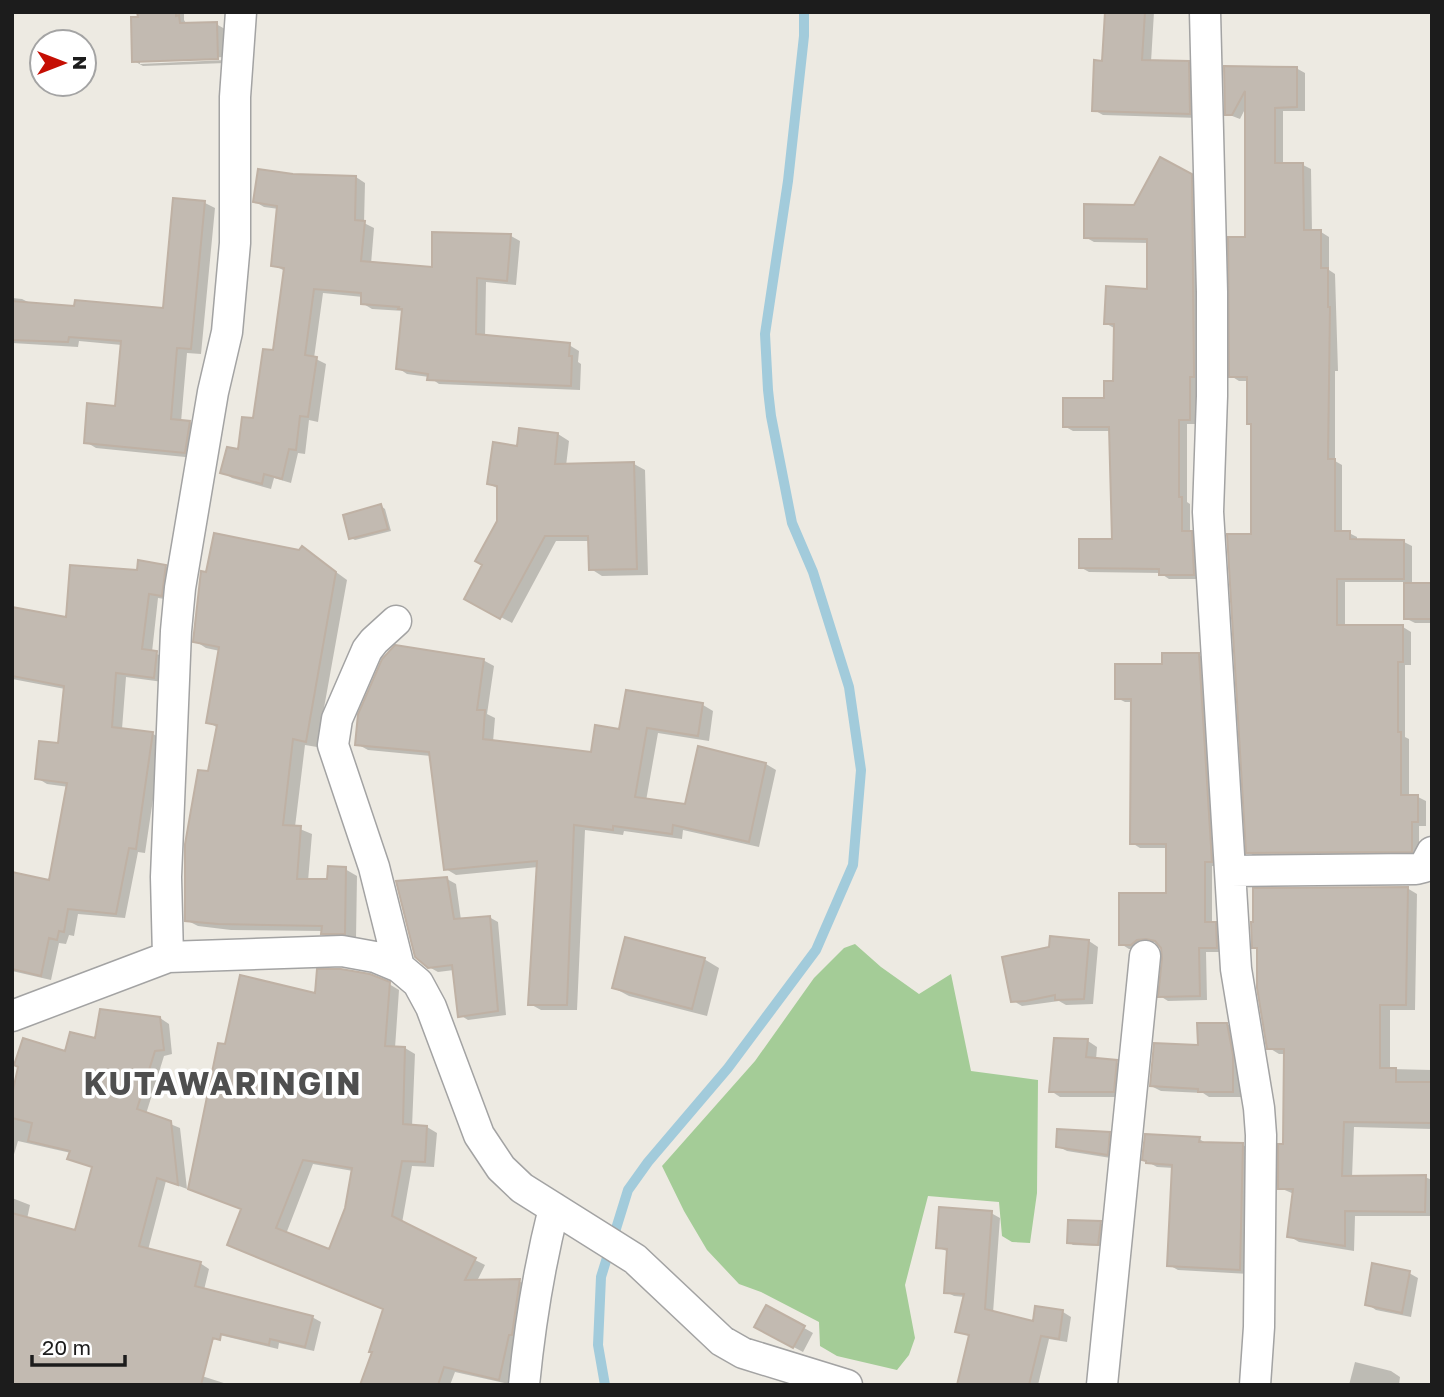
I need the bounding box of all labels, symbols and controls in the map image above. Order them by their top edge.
north arrow [28,28,98,98]
text: N [69,56,92,70]
district label: KUTAWARINGIN [83,1064,363,1102]
scale bar [32,1324,124,1368]
text: 20 m [42,1334,91,1360]

